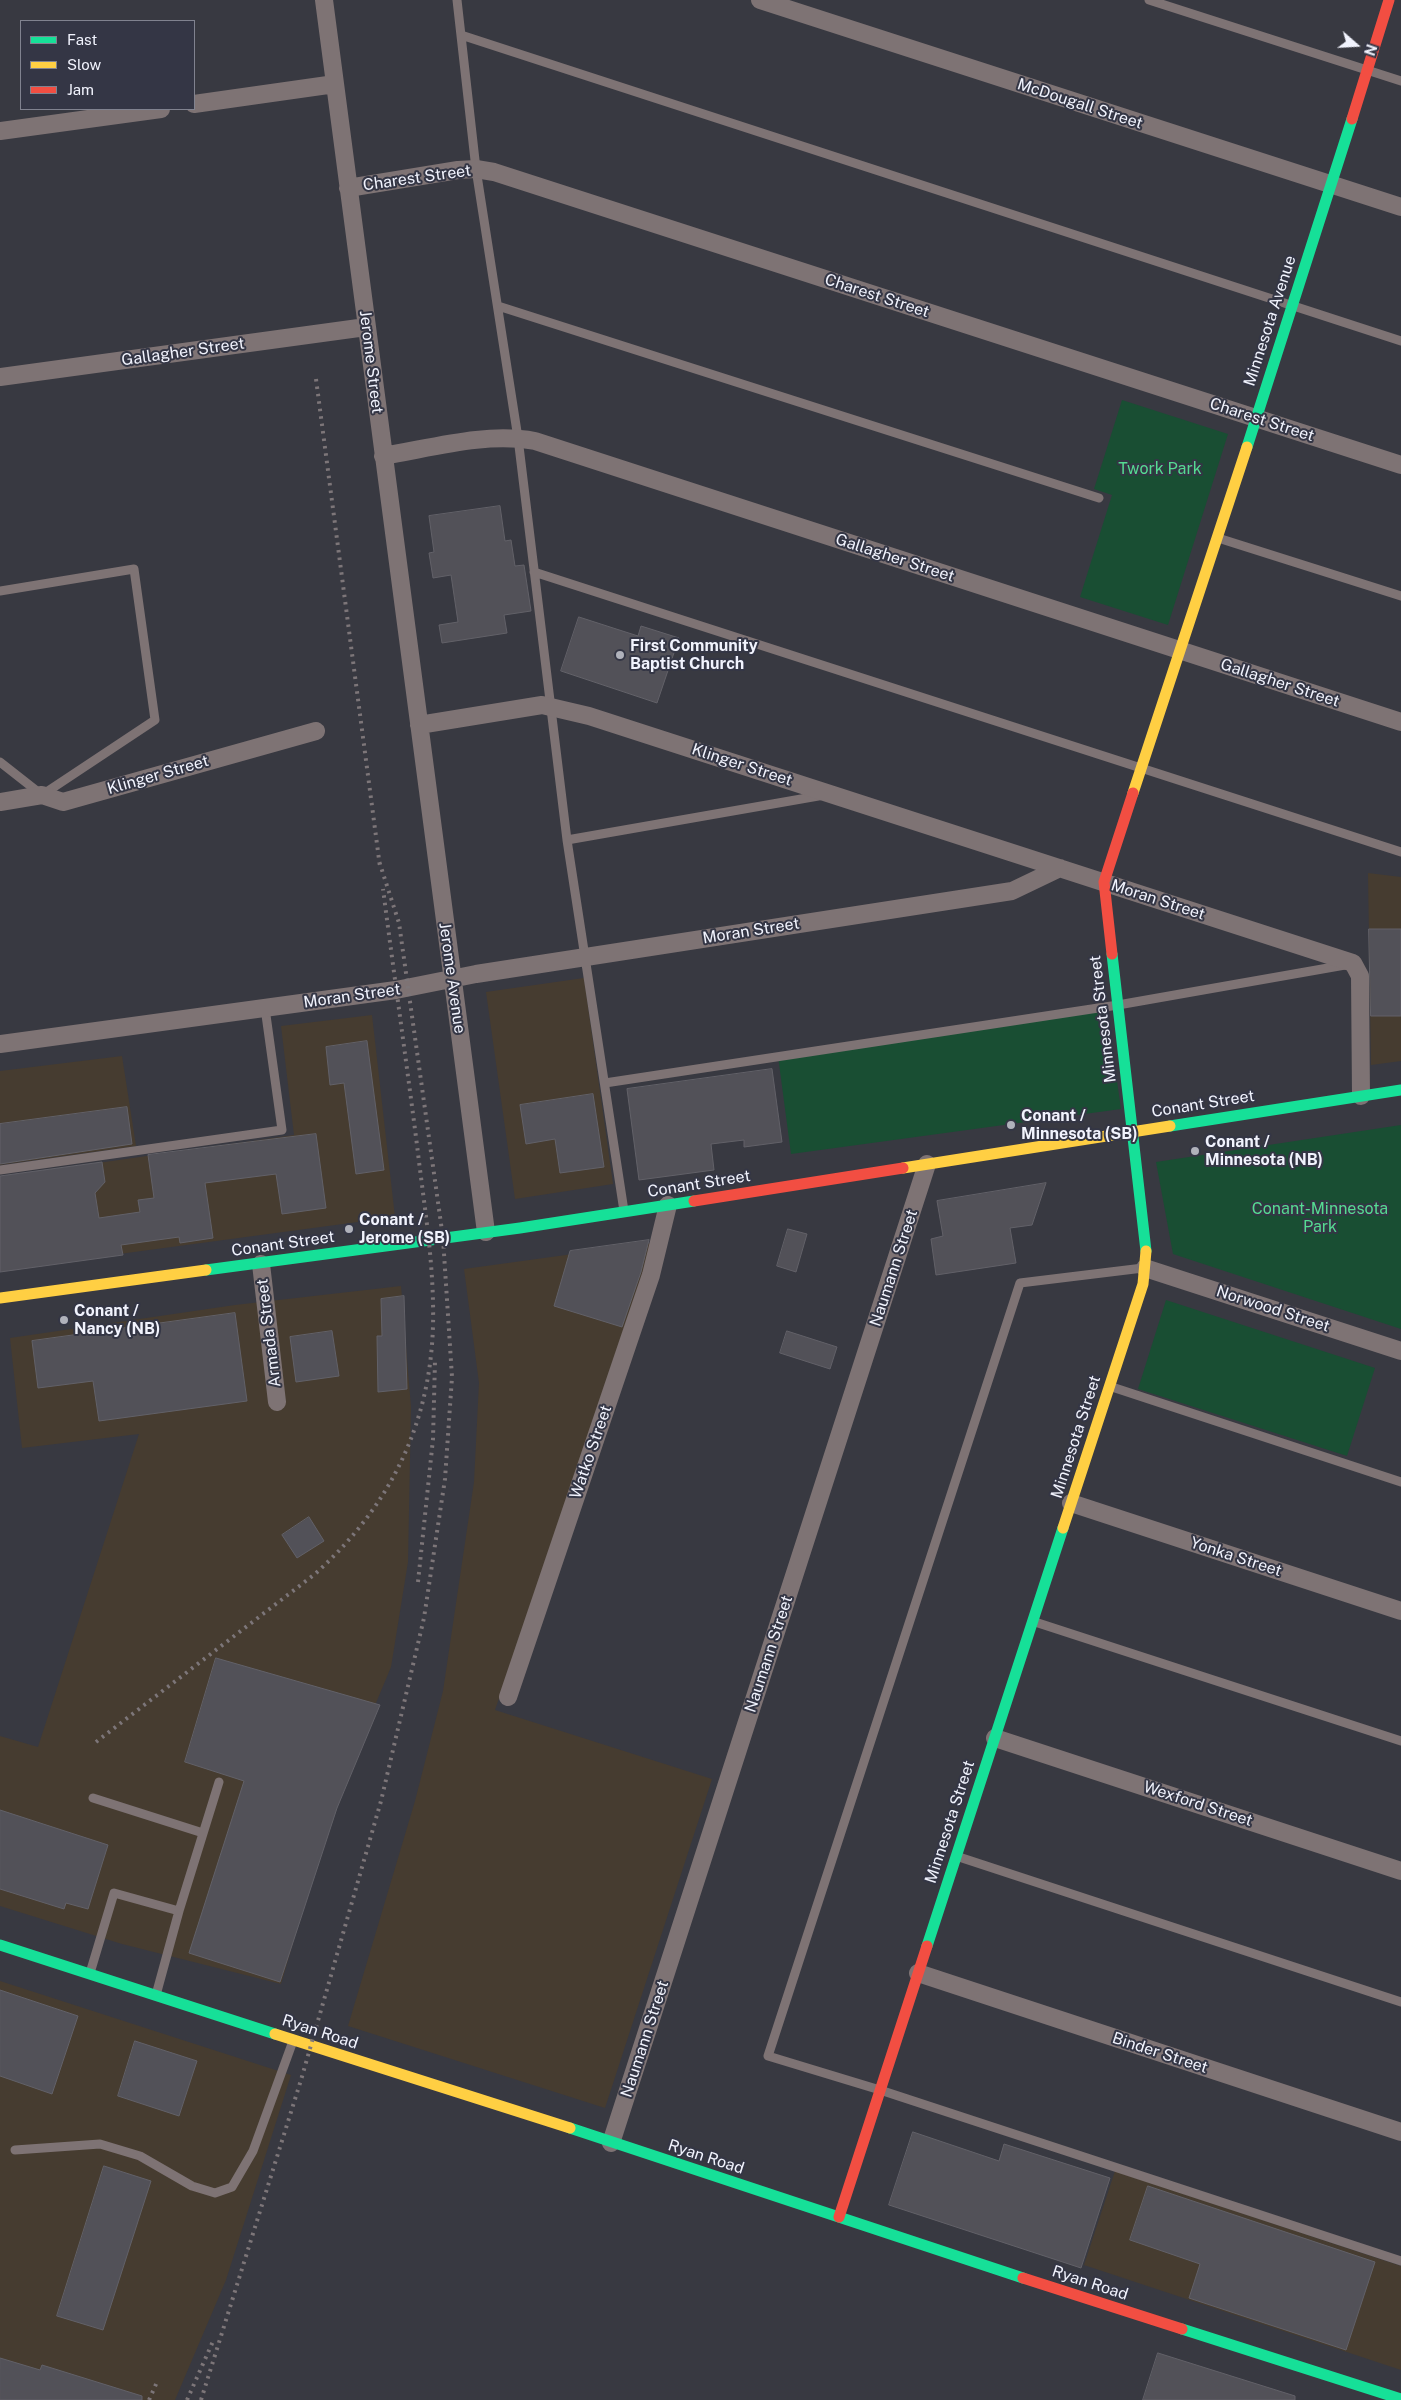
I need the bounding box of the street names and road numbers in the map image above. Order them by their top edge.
street label: McDougall Street [1015,75,1145,133]
street label: Charest Street [362,161,472,195]
street label: Minnesota Avenue [1240,253,1300,389]
street label: Charest Street [822,270,932,322]
street label: Jerome Street [355,309,387,415]
street label: Gallagher Street [120,334,246,370]
street label: Charest Street [1207,394,1317,446]
street label: Gallagher Street [833,530,957,586]
street label: Gallagher Street [1218,655,1342,711]
street label: Klinger Street [689,740,795,790]
street label: Klinger Street [105,751,211,799]
street label: Moran Street [1109,876,1207,924]
street label: Moran Street [701,914,801,948]
street label: Jerome Avenue [435,921,469,1035]
street label: Minnesota Street [1086,954,1120,1084]
street label: Moran Street [302,980,402,1012]
street label: Conant Street [1150,1086,1256,1122]
street label: Conant Street [646,1166,752,1202]
street label: Naumann Street [866,1207,922,1329]
street label: Conant Street [230,1227,336,1261]
street label: Armada Street [253,1278,285,1388]
street label: Norwood Street [1214,1282,1332,1336]
street label: Minnesota Street [1047,1373,1105,1501]
street label: Watko Street [566,1403,616,1501]
street label: Yonka Street [1188,1533,1284,1581]
street label: Naumann Street [741,1593,797,1715]
street label: Minnesota Street [921,1758,979,1886]
street label: Wexford Street [1141,1777,1255,1831]
street label: Naumann Street [617,1978,673,2100]
street label: Ryan Road [279,2011,361,2053]
street label: Binder Street [1110,2028,1210,2078]
street label: Ryan Road [665,2136,747,2178]
street label: Ryan Road [1049,2262,1131,2304]

